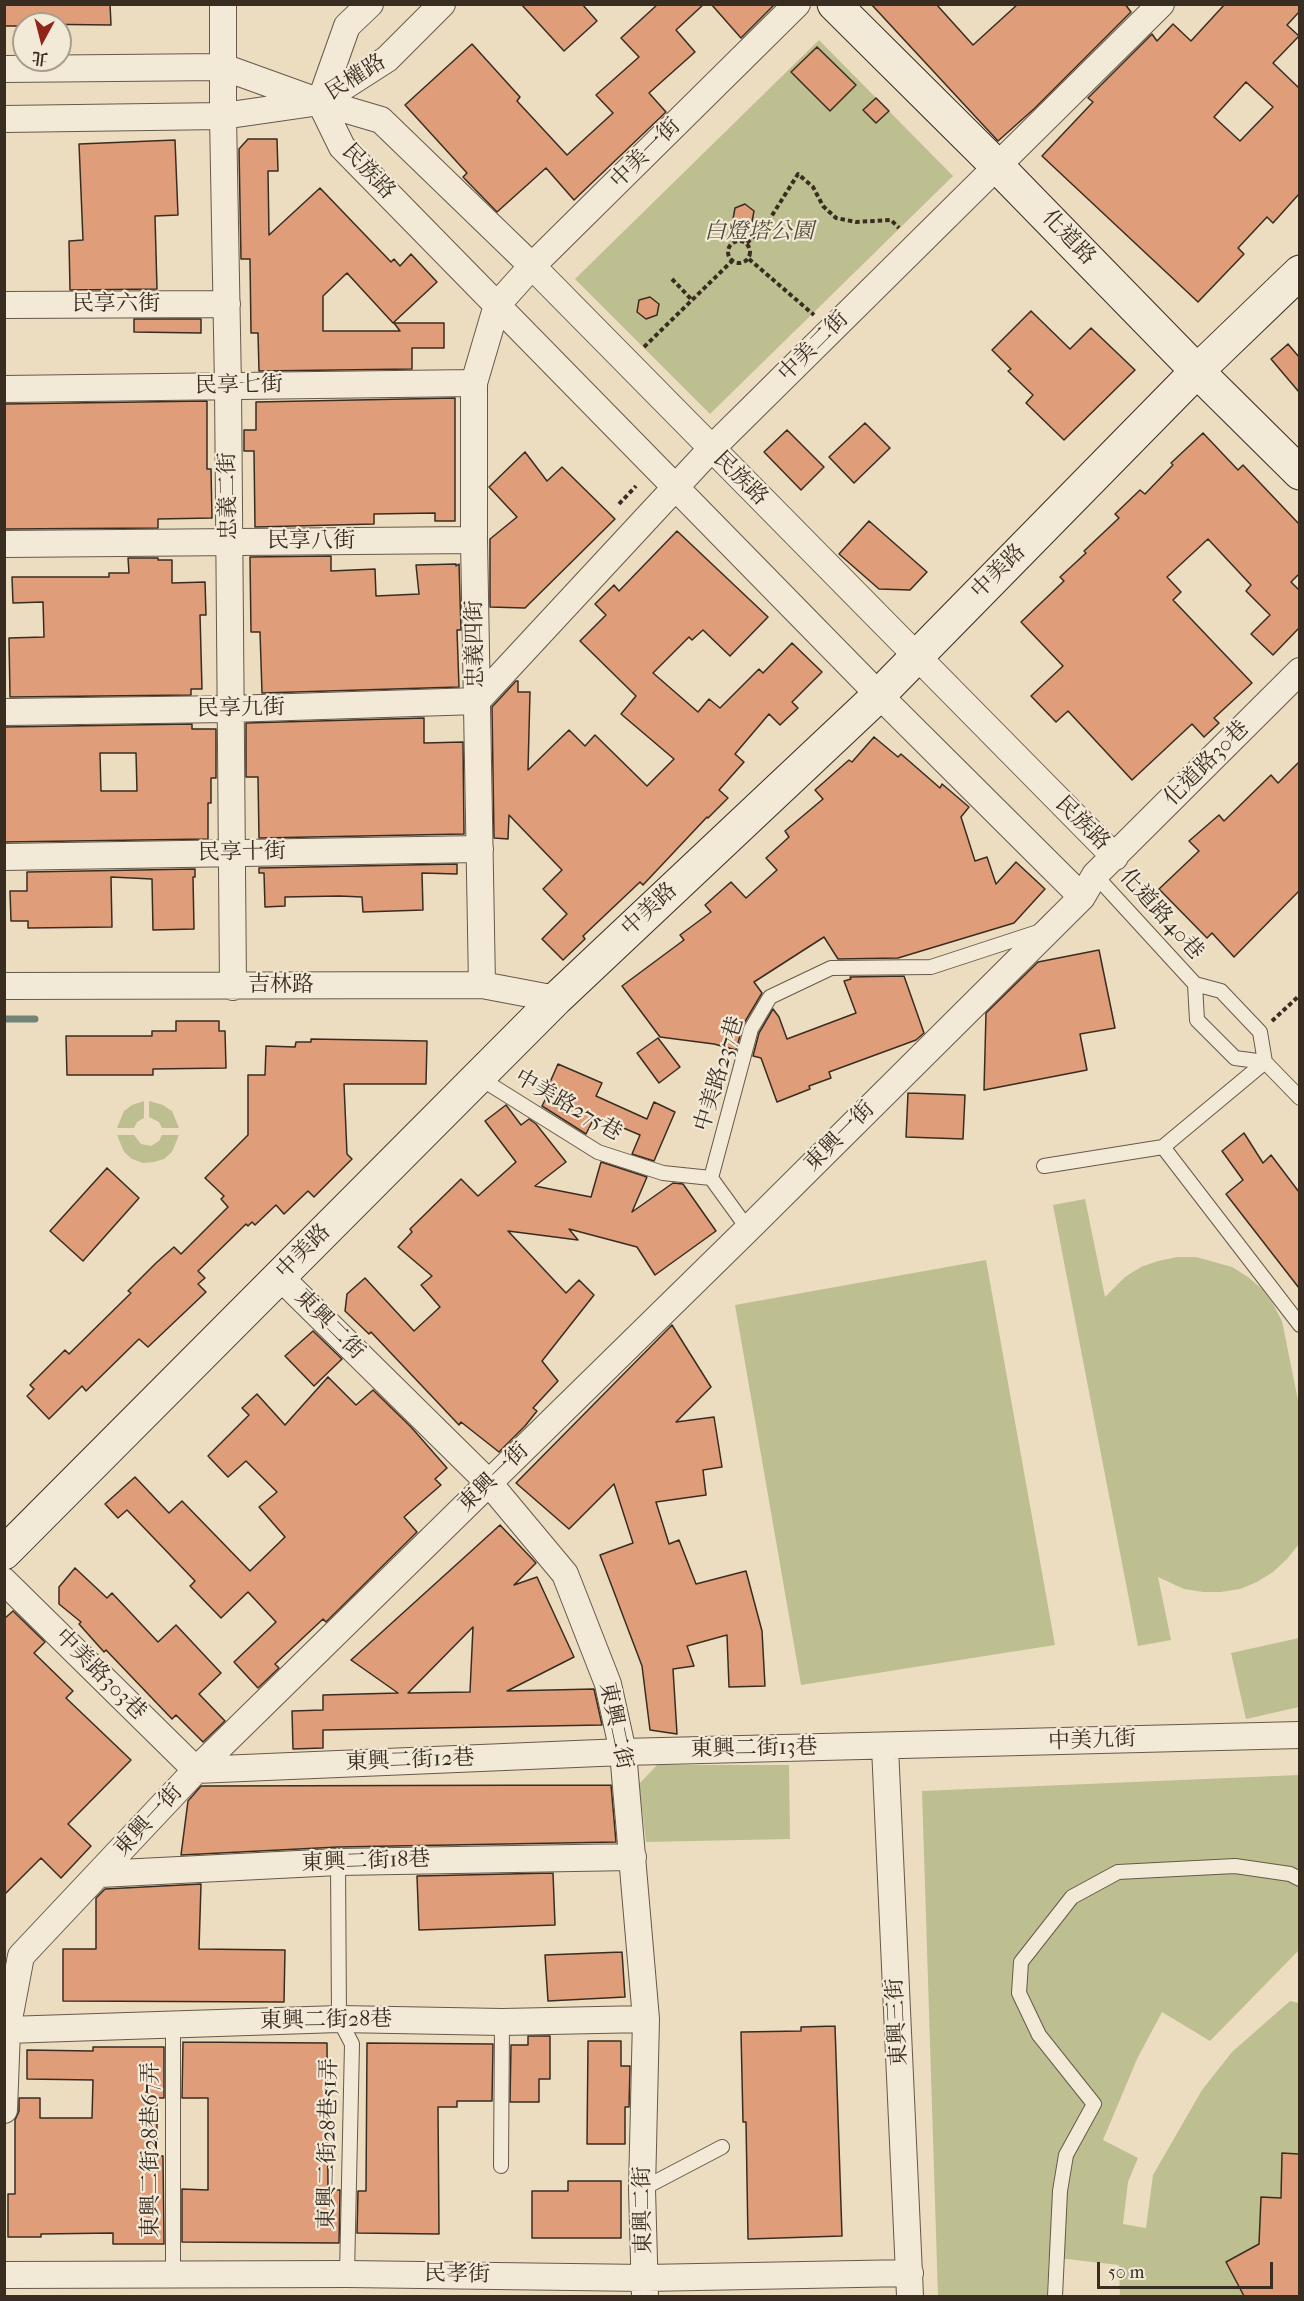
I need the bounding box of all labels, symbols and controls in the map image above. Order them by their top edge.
north arrow [12,12,72,72]
text: 北 [31,48,49,69]
street label: 民權路 [321,49,391,107]
street label: 中美一街 [606,114,686,194]
street label: 民族路 [336,139,400,205]
street label: 化道路 [1036,205,1100,271]
park label: 白燈塔公園 [704,220,814,246]
street label: 民享六街 [72,292,160,318]
street label: 中美二街 [774,307,854,387]
street label: 民享七街 [195,372,283,400]
street label: 民族路 [707,446,773,512]
street label: 忠義二街 [215,452,243,540]
street label: 民享八街 [267,529,355,555]
street label: 中美路 [966,539,1032,605]
street label: 忠義四街 [462,600,490,688]
street label: 民享九街 [197,695,285,723]
street label: 化道路30巷 [1159,716,1255,812]
street label: 民族路 [1049,791,1115,857]
street label: 民享十街 [198,839,286,867]
street label: 化道路40巷 [1113,864,1209,966]
street label: 中美路 [617,878,683,942]
street label: 吉林路 [248,973,314,999]
street label: 中美路237巷 [690,1013,750,1135]
street label: 中美路275巷 [510,1065,626,1147]
street label: 東興一街 [800,1097,880,1177]
street label: 中美路 [271,1219,337,1285]
street label: 東興二街 [289,1285,369,1365]
street label: 東興一街 [453,1438,535,1518]
street label: 中美路303巷 [49,1624,151,1726]
street label: 東興二街 [593,1680,637,1772]
street label: 中美九街 [1048,1726,1136,1756]
street label: 東興二街13巷 [690,1735,818,1763]
street label: 東興二街12巷 [345,1746,475,1776]
street label: 東興一街 [109,1780,189,1862]
street label: 東興二街18巷 [301,1847,431,1877]
street label: 東興三街 [883,1977,913,2067]
street label: 東興二街28巷 [260,2007,392,2035]
street label: 東興二街28巷51弄 [314,2058,344,2230]
street label: 東興二街28巷67弄 [139,2062,165,2238]
street label: 東興二街 [630,2166,658,2254]
scale bar [1100,2250,1276,2288]
street label: 民孝街 [424,2261,490,2289]
text: 50 m [1108,2262,1144,2283]

